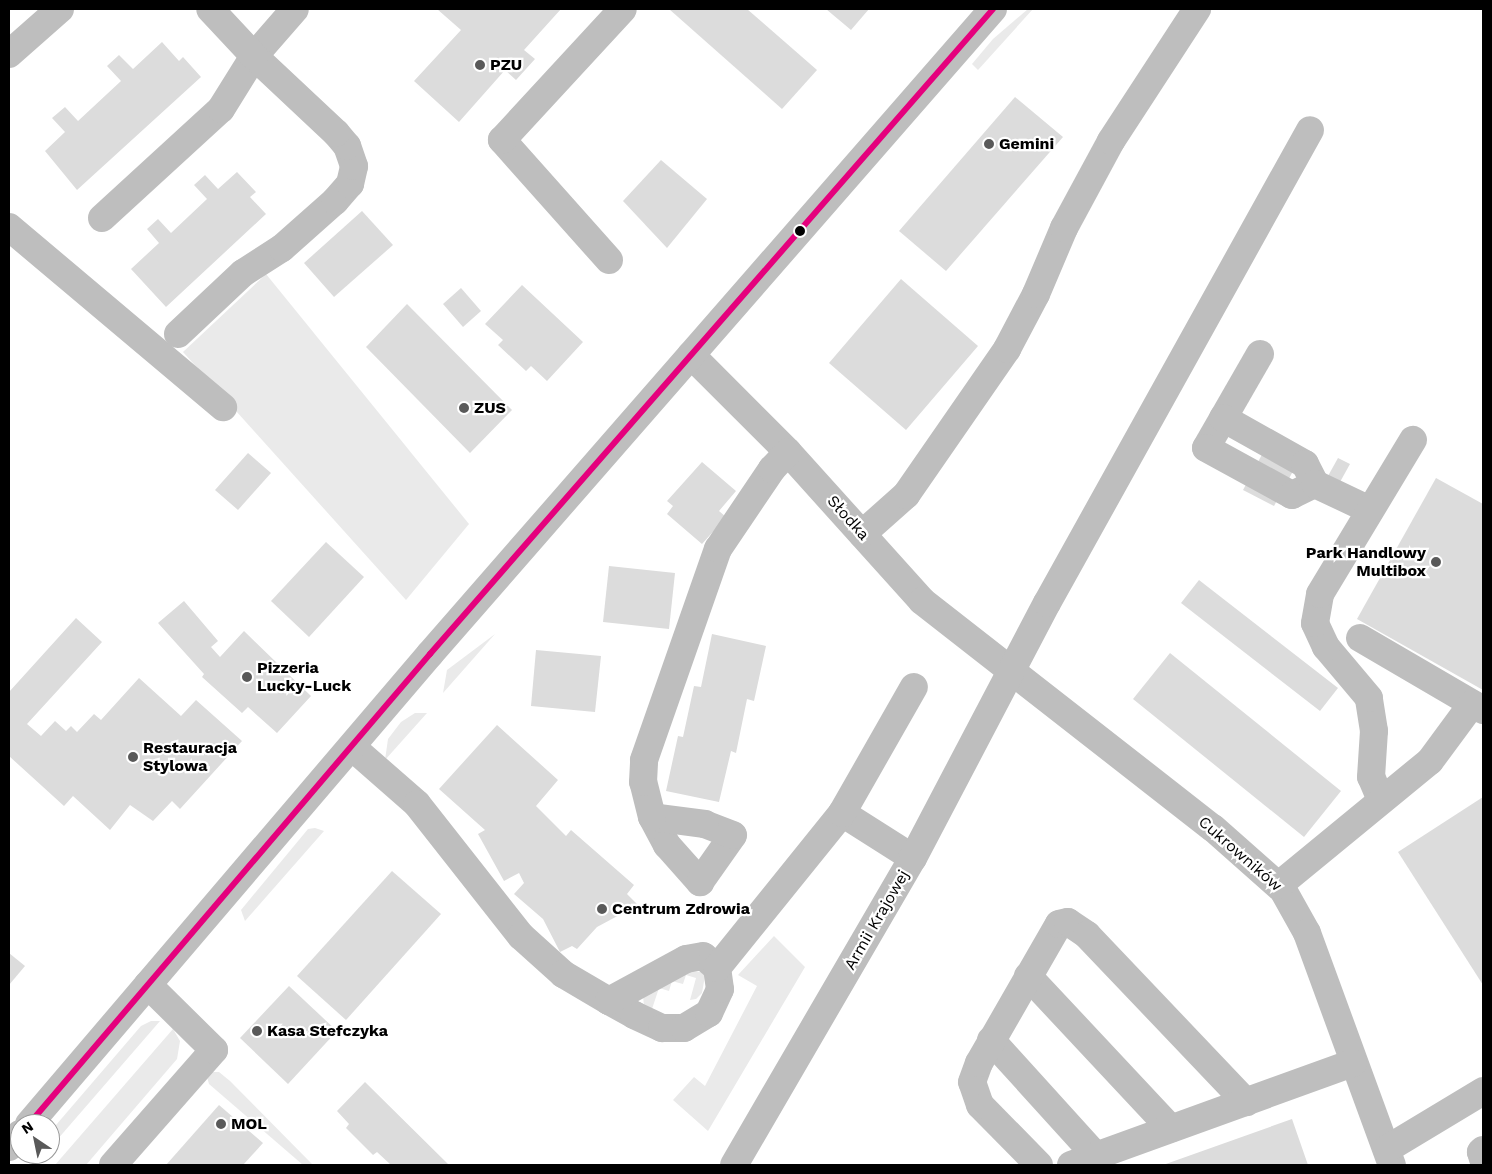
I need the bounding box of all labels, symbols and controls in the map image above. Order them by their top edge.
place label: PZU [490,55,522,75]
marker: PZU [474,59,486,71]
place label: Gemini [999,134,1054,154]
marker: Gemini [983,138,995,150]
unlabelled marker [795,226,805,236]
place label: ZUS [474,398,506,418]
marker: ZUS [458,402,470,414]
street label: Słodka [823,492,873,544]
place label: Park Handlowy Multibox [1306,543,1426,581]
marker: Park Handlowy Multibox [1430,556,1442,568]
place label: Pizzeria Lucky-Luck [257,658,351,696]
marker: Pizzeria Lucky-Luck [241,671,253,683]
place label: Restauracja Stylowa [143,738,237,776]
marker: Restauracja Stylowa [127,751,139,763]
street label: Cukrowników [1194,812,1286,896]
street label: Armii Krajowej [841,867,913,973]
place label: Centrum Zdrowia [612,899,750,919]
marker: Centrum Zdrowia [596,903,608,915]
place label: Kasa Stefczyka [267,1021,388,1041]
marker: Kasa Stefczyka [251,1025,263,1037]
north arrow [10,1114,60,1164]
place label: MOL [231,1114,267,1134]
text: N [18,1118,36,1137]
marker: MOL [215,1118,227,1130]

